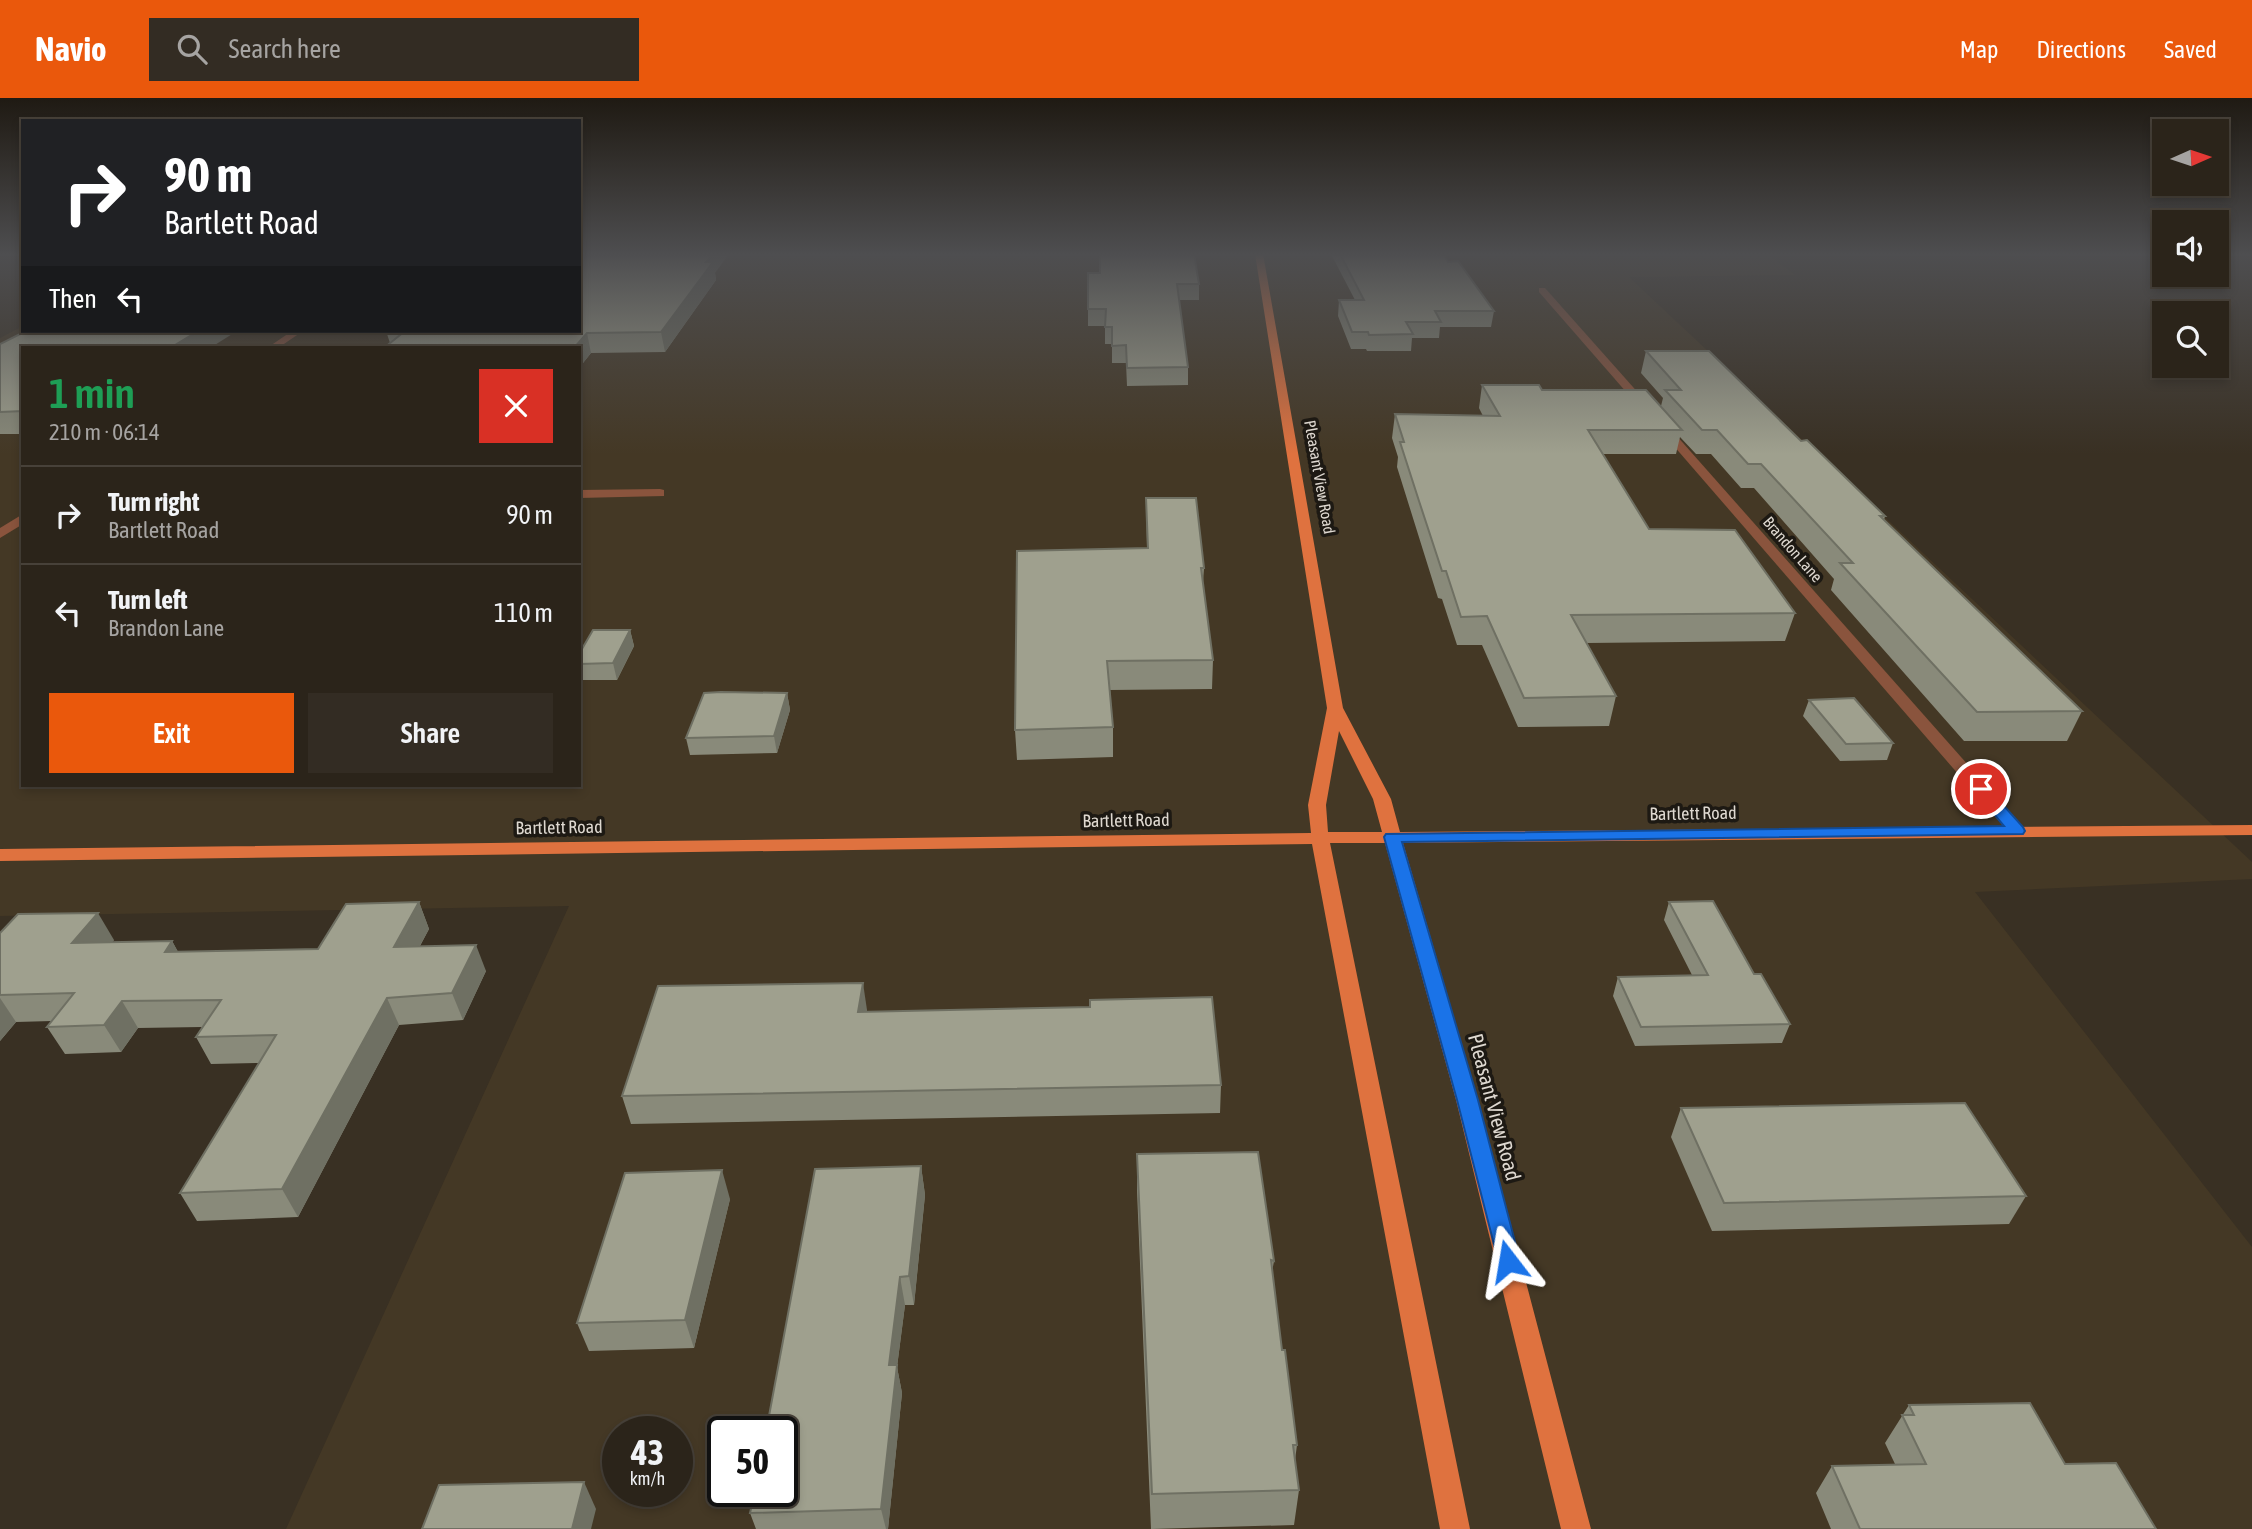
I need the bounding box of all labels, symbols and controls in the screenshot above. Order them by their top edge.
search box [149,18,639,81]
text: Navio [35,30,107,68]
icon: search [173,30,211,68]
text: Search here [229,34,341,64]
text: Map [1960,36,1998,63]
text: Directions [2036,36,2126,63]
text: Saved [2164,36,2217,63]
north arrow [2152,119,2230,196]
map controls [2152,119,2229,378]
text: 90 m [164,146,252,202]
icon: right [49,147,140,238]
text: Bartlett Road [164,204,319,241]
button: sound [2152,210,2229,287]
icon: left [111,280,149,318]
text: Then [49,284,97,314]
button: search [2152,301,2229,378]
text: 1 min [49,369,135,417]
button: close [479,369,553,443]
text: 210 m · 06:14 [49,419,160,445]
street label: Pleasant View Road [1301,419,1339,535]
text: Turn right [108,487,199,517]
icon: right [49,496,87,534]
text: 90 m [506,500,553,530]
street label: Brandon Lane [1760,513,1826,585]
text: Bartlett Road [108,517,219,543]
text: Turn left [108,585,188,615]
icon: left [49,594,87,632]
text: 110 m [494,598,553,628]
text: Brandon Lane [108,615,224,641]
button: Exit [49,693,294,773]
button: Share [308,693,553,773]
pin [1951,759,2011,819]
icon: arrive [1962,770,2000,808]
street label: Bartlett Road [1649,802,1737,824]
street label: Bartlett Road [1082,809,1170,831]
street label: Bartlett Road [515,816,603,838]
street label: Pleasant View Road [1464,1031,1526,1183]
position arrow [1471,1224,1545,1298]
speed limit sign: 50 [707,1416,798,1507]
text: 43 [631,1432,664,1472]
text: km/h [630,1468,665,1489]

